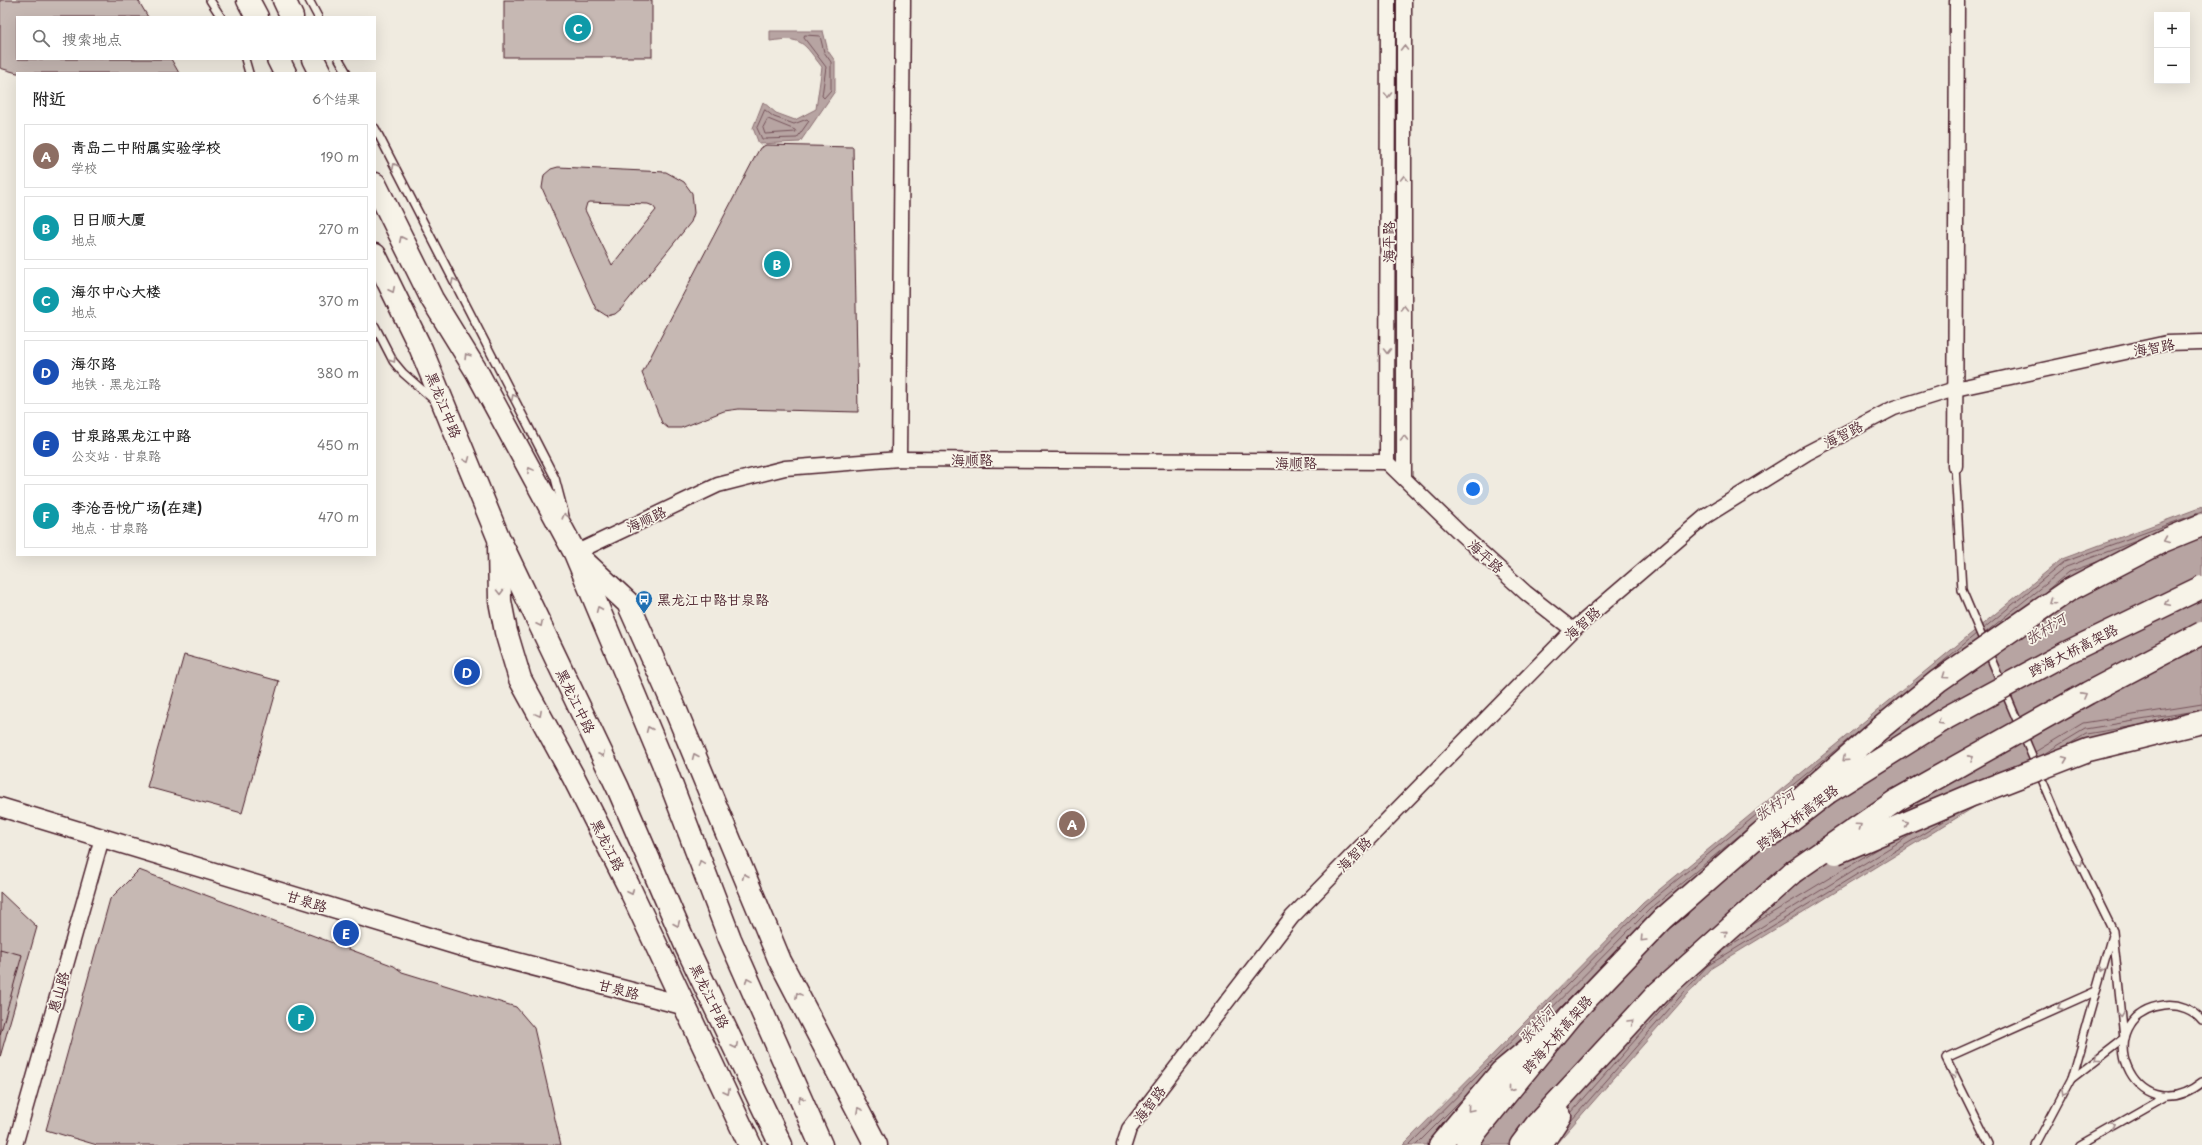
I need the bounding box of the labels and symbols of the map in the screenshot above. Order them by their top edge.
pin: C [565,13,591,43]
one-way arrow [1400,45,1408,51]
one-way arrow [1384,92,1392,98]
one-way arrow [392,163,399,170]
one-way arrow [1400,175,1408,181]
street label: 海平路 [1378,221,1399,263]
one-way arrow [399,236,407,243]
pin: B [764,249,790,279]
one-way arrow [451,278,459,286]
one-way arrow [387,286,395,293]
one-way arrow [1400,305,1408,311]
street label: 海智路 [2131,333,2177,361]
one-way arrow [1383,348,1391,354]
one-way arrow [464,353,472,360]
one-way arrow [388,356,396,363]
street label: 黑龙江中路 [421,369,467,441]
one-way arrow [511,394,518,401]
street label: 海智路 [1820,415,1866,453]
one-way arrow [1400,435,1408,441]
street label: 海顺路 [951,449,993,470]
street label: 海顺路 [1275,452,1317,473]
one-way arrow [462,457,470,464]
one-way arrow [527,467,535,474]
your location [1463,479,1483,499]
street label: 海顺路 [623,501,669,537]
one-way arrow [561,512,570,519]
street label: 海平路 [1463,534,1509,578]
one-way arrow [2162,535,2169,543]
one-way arrow [496,589,504,595]
bus stop icon: 黑龙江中路甘泉路 [634,589,654,614]
place label: 黑龙江中路甘泉路 [657,589,769,610]
one-way arrow [2049,597,2056,604]
one-way arrow [2163,599,2171,606]
street label: 海智路 [1559,601,1605,645]
water label: 张村河 [2020,605,2073,649]
one-way arrow [595,606,603,613]
street label: 跨海大桥高架路 [2025,618,2121,682]
one-way arrow [535,620,543,628]
pin: D [454,657,480,687]
street label: 黑龙江中路 [551,665,601,737]
one-way arrow [1942,671,1949,679]
one-way arrow [2080,692,2087,700]
one-way arrow [534,710,542,718]
one-way arrow [1937,717,1944,725]
one-way arrow [646,725,654,733]
one-way arrow [597,750,605,758]
one-way arrow [692,753,700,760]
one-way arrow [1842,755,1850,762]
one-way arrow [2062,755,2069,763]
one-way arrow [1966,756,1974,763]
street label: 跨海大桥高架路 [1752,779,1842,855]
water label: 张村河 [1749,780,1802,826]
pin: A [1059,809,1085,839]
street label: 黑龙江路 [586,815,630,875]
one-way arrow [1902,820,1909,828]
one-way arrow [1855,824,1862,831]
street label: 海智路 [1332,832,1376,876]
one-way arrow [2075,859,2083,867]
one-way arrow [698,860,706,867]
one-way arrow [742,873,750,881]
street label: 甘泉路 [284,885,330,917]
one-way arrow [626,887,634,895]
pin: E [333,918,359,948]
one-way arrow [672,920,680,928]
one-way arrow [1720,930,1728,937]
one-way arrow [1641,934,1648,942]
street label: 黑龙江中路 [685,960,735,1032]
one-way arrow [2098,965,2107,972]
street label: 惠山路 [42,969,74,1015]
street label: 甘泉路 [596,973,642,1005]
one-way arrow [745,977,753,985]
street label: 跨海大桥高架路 [1517,990,1597,1078]
one-way arrow [795,992,803,999]
water label: 张村河 [1512,998,1562,1048]
one-way arrow [2057,1002,2064,1010]
pin: F [288,1003,314,1033]
one-way arrow [2116,1011,2125,1017]
one-way arrow [1626,1019,1634,1027]
one-way arrow [730,1041,738,1049]
one-way arrow [2095,1054,2102,1061]
one-way arrow [1949,1070,1957,1078]
street label: 海智路 [1128,1081,1170,1127]
one-way arrow [1508,1084,1515,1091]
one-way arrow [722,1088,729,1095]
one-way arrow [2061,1088,2068,1096]
one-way arrow [798,1096,806,1103]
one-way arrow [1468,1104,1475,1111]
one-way arrow [856,1107,863,1114]
one-way arrow [2110,1123,2117,1130]

